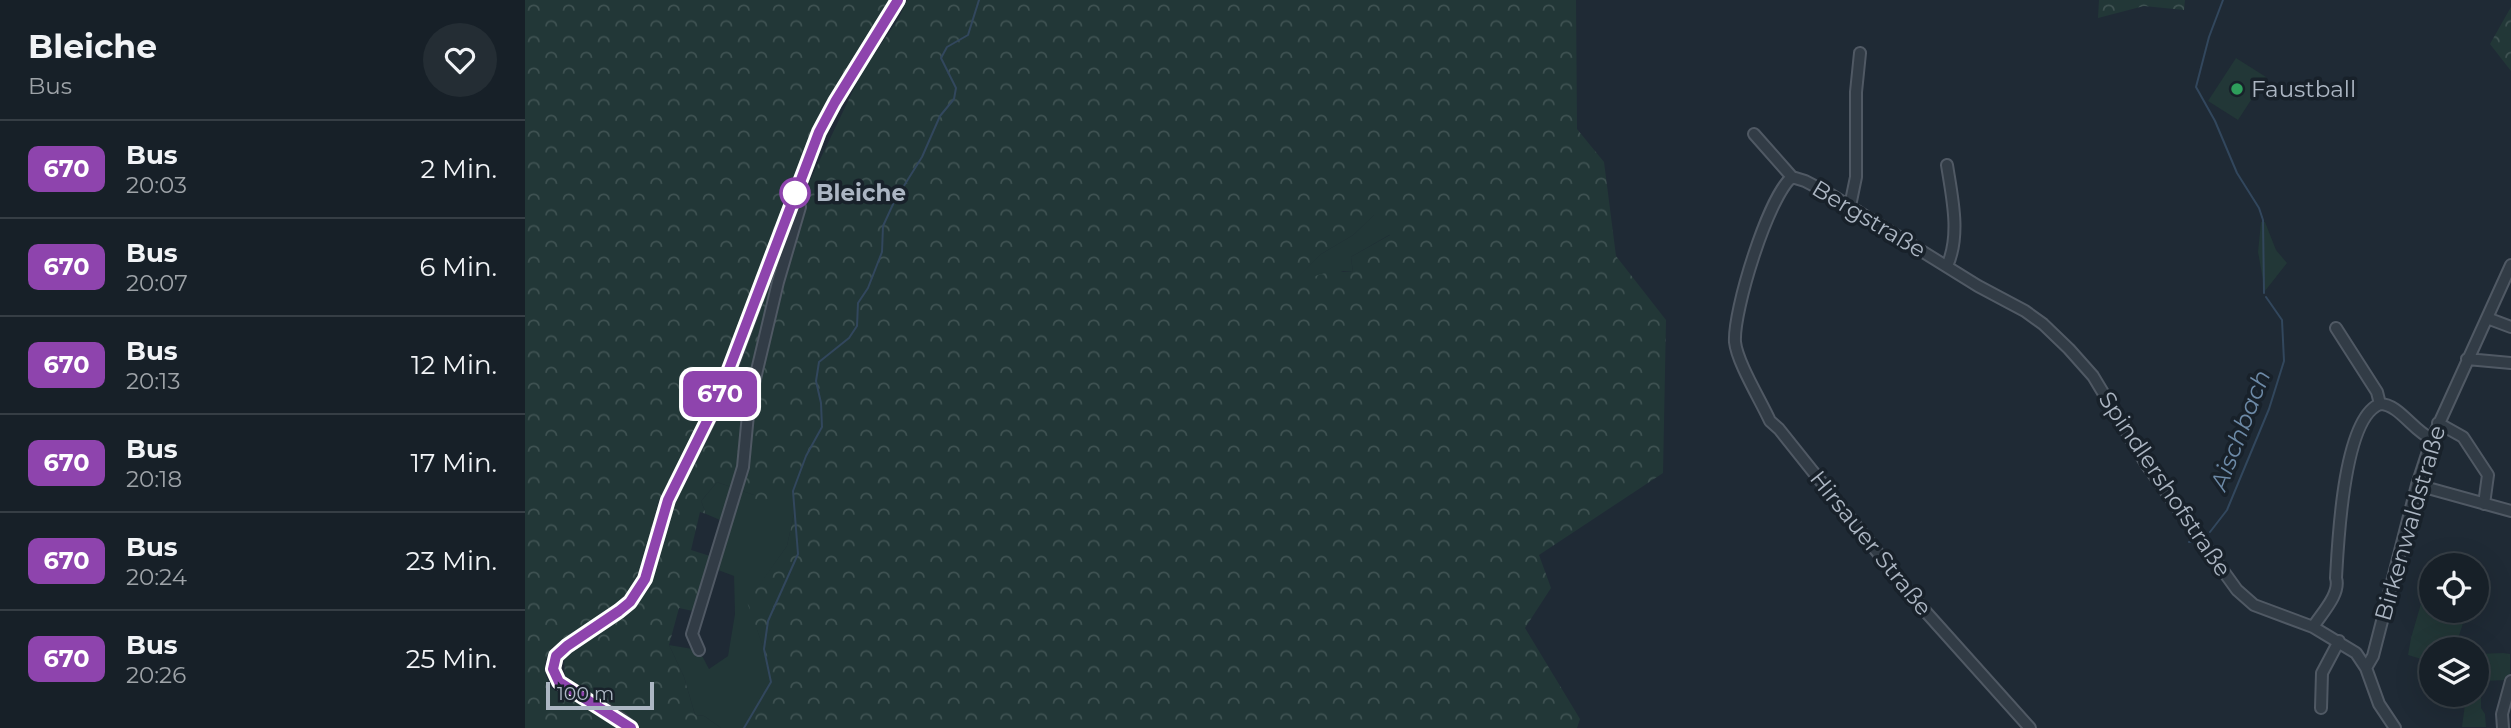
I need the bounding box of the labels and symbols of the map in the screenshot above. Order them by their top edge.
place label: Faustball [2251,75,2356,103]
marker: Faustball [2229,81,2245,97]
street label: Bergstraße [1807,174,1931,264]
marker: Bleiche [780,178,810,208]
place label: Bleiche [816,179,906,207]
water label: Aischbach [2203,366,2276,496]
line badge: 670 [680,371,760,417]
street label: Spindlershofstraße [2093,386,2237,582]
street label: Birkenwaldstraße [2369,422,2451,624]
street label: Hirsauer Straße [1804,465,1938,621]
scale bar [546,679,655,711]

